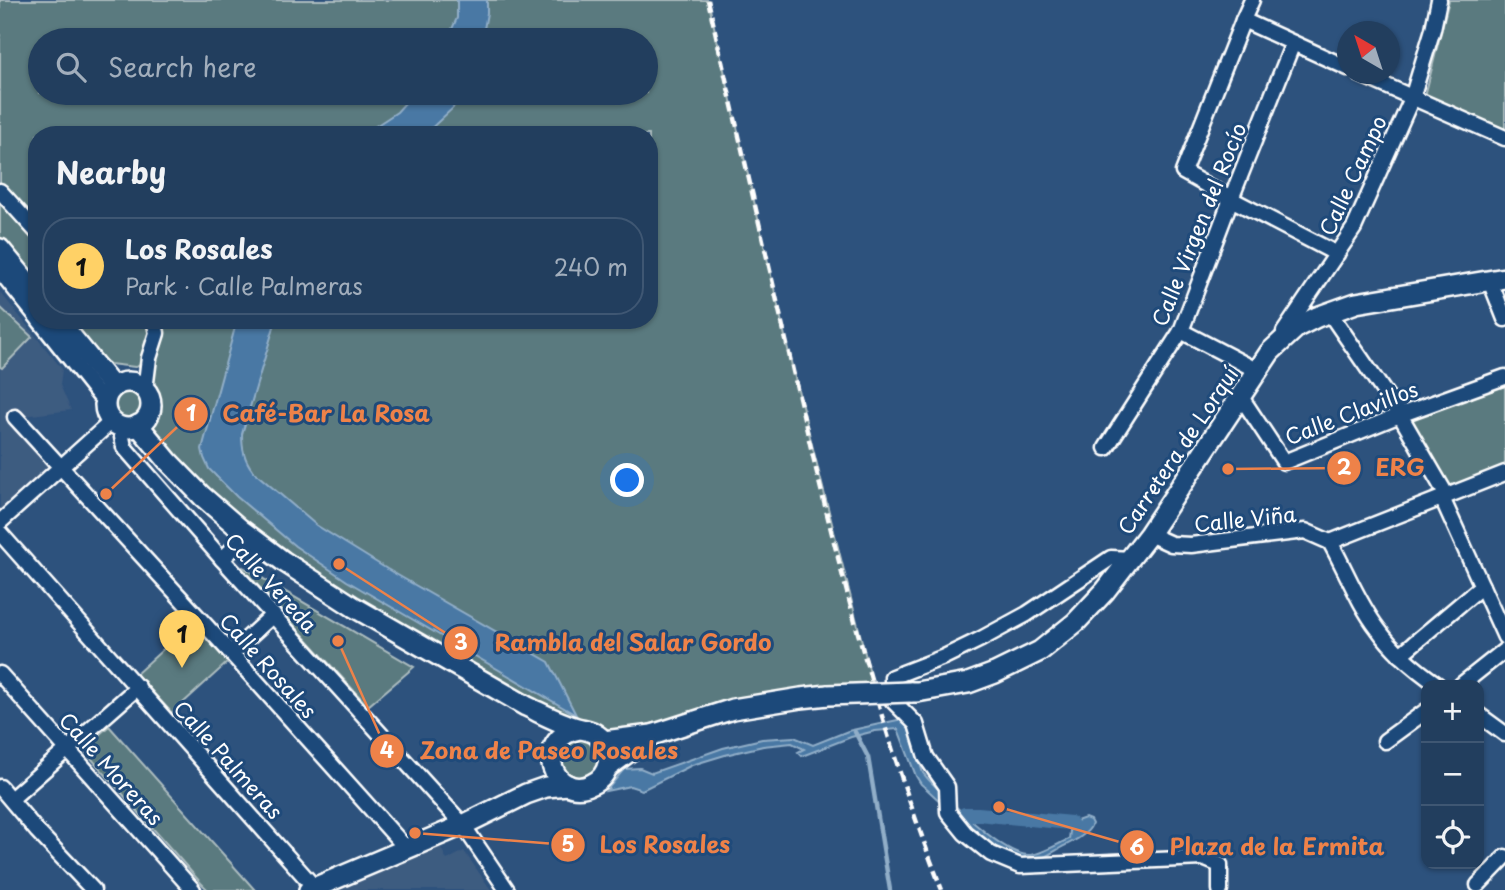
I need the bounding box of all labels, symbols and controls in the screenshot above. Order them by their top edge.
north arrow [1337,21,1400,84]
search box [28,28,658,105]
text: Search here [108,47,257,86]
icon: search [52,48,90,86]
street label: Calle Campo [1310,110,1394,240]
street label: Calle Virgen del Rocío [1142,117,1254,331]
text: Nearby [56,149,166,194]
text: Los Rosales [125,229,273,268]
text: 1 [76,249,87,284]
text: 240 m [554,249,628,284]
text: Park · Calle Palmeras [125,268,363,303]
street label: Carretera de Lorquí [1109,360,1245,540]
street label: Calle Clavillos [1280,372,1422,452]
callout: Café-Bar La Rosa [174,392,443,436]
text: Café-Bar La Rosa [222,395,430,430]
text: 1 [186,396,196,428]
callout: ERG [1327,446,1439,490]
text: ERG [1375,449,1425,484]
text: 2 [1337,450,1352,482]
your location [610,463,644,497]
street label: Calle Viña [1192,497,1298,539]
street label: Calle Vereda [218,525,326,639]
street label: Calle Rosales [213,605,325,725]
pin: 1 [159,610,205,668]
callout: Rambla del Salar Gordo [443,621,787,665]
text: Rambla del Salar Gordo [495,624,771,659]
text: 3 [454,625,468,657]
map controls [1421,680,1484,869]
button: + [1421,680,1484,743]
street label: Calle Palmeras [167,692,291,826]
street label: Calle Moreras [52,704,172,832]
callout: Zona de Paseo Rosales [369,729,694,773]
text: Zona de Paseo Rosales [420,732,678,767]
text: 4 [380,733,394,765]
button: − [1421,743,1484,806]
button: locate [1421,806,1484,869]
callout: Los Rosales [550,823,745,867]
callout: Plaza de la Ermita [1119,825,1400,869]
text: Los Rosales [600,826,730,861]
text: 5 [561,827,575,859]
text: Plaza de la Ermita [1170,828,1384,863]
text: 6 [1130,830,1145,862]

